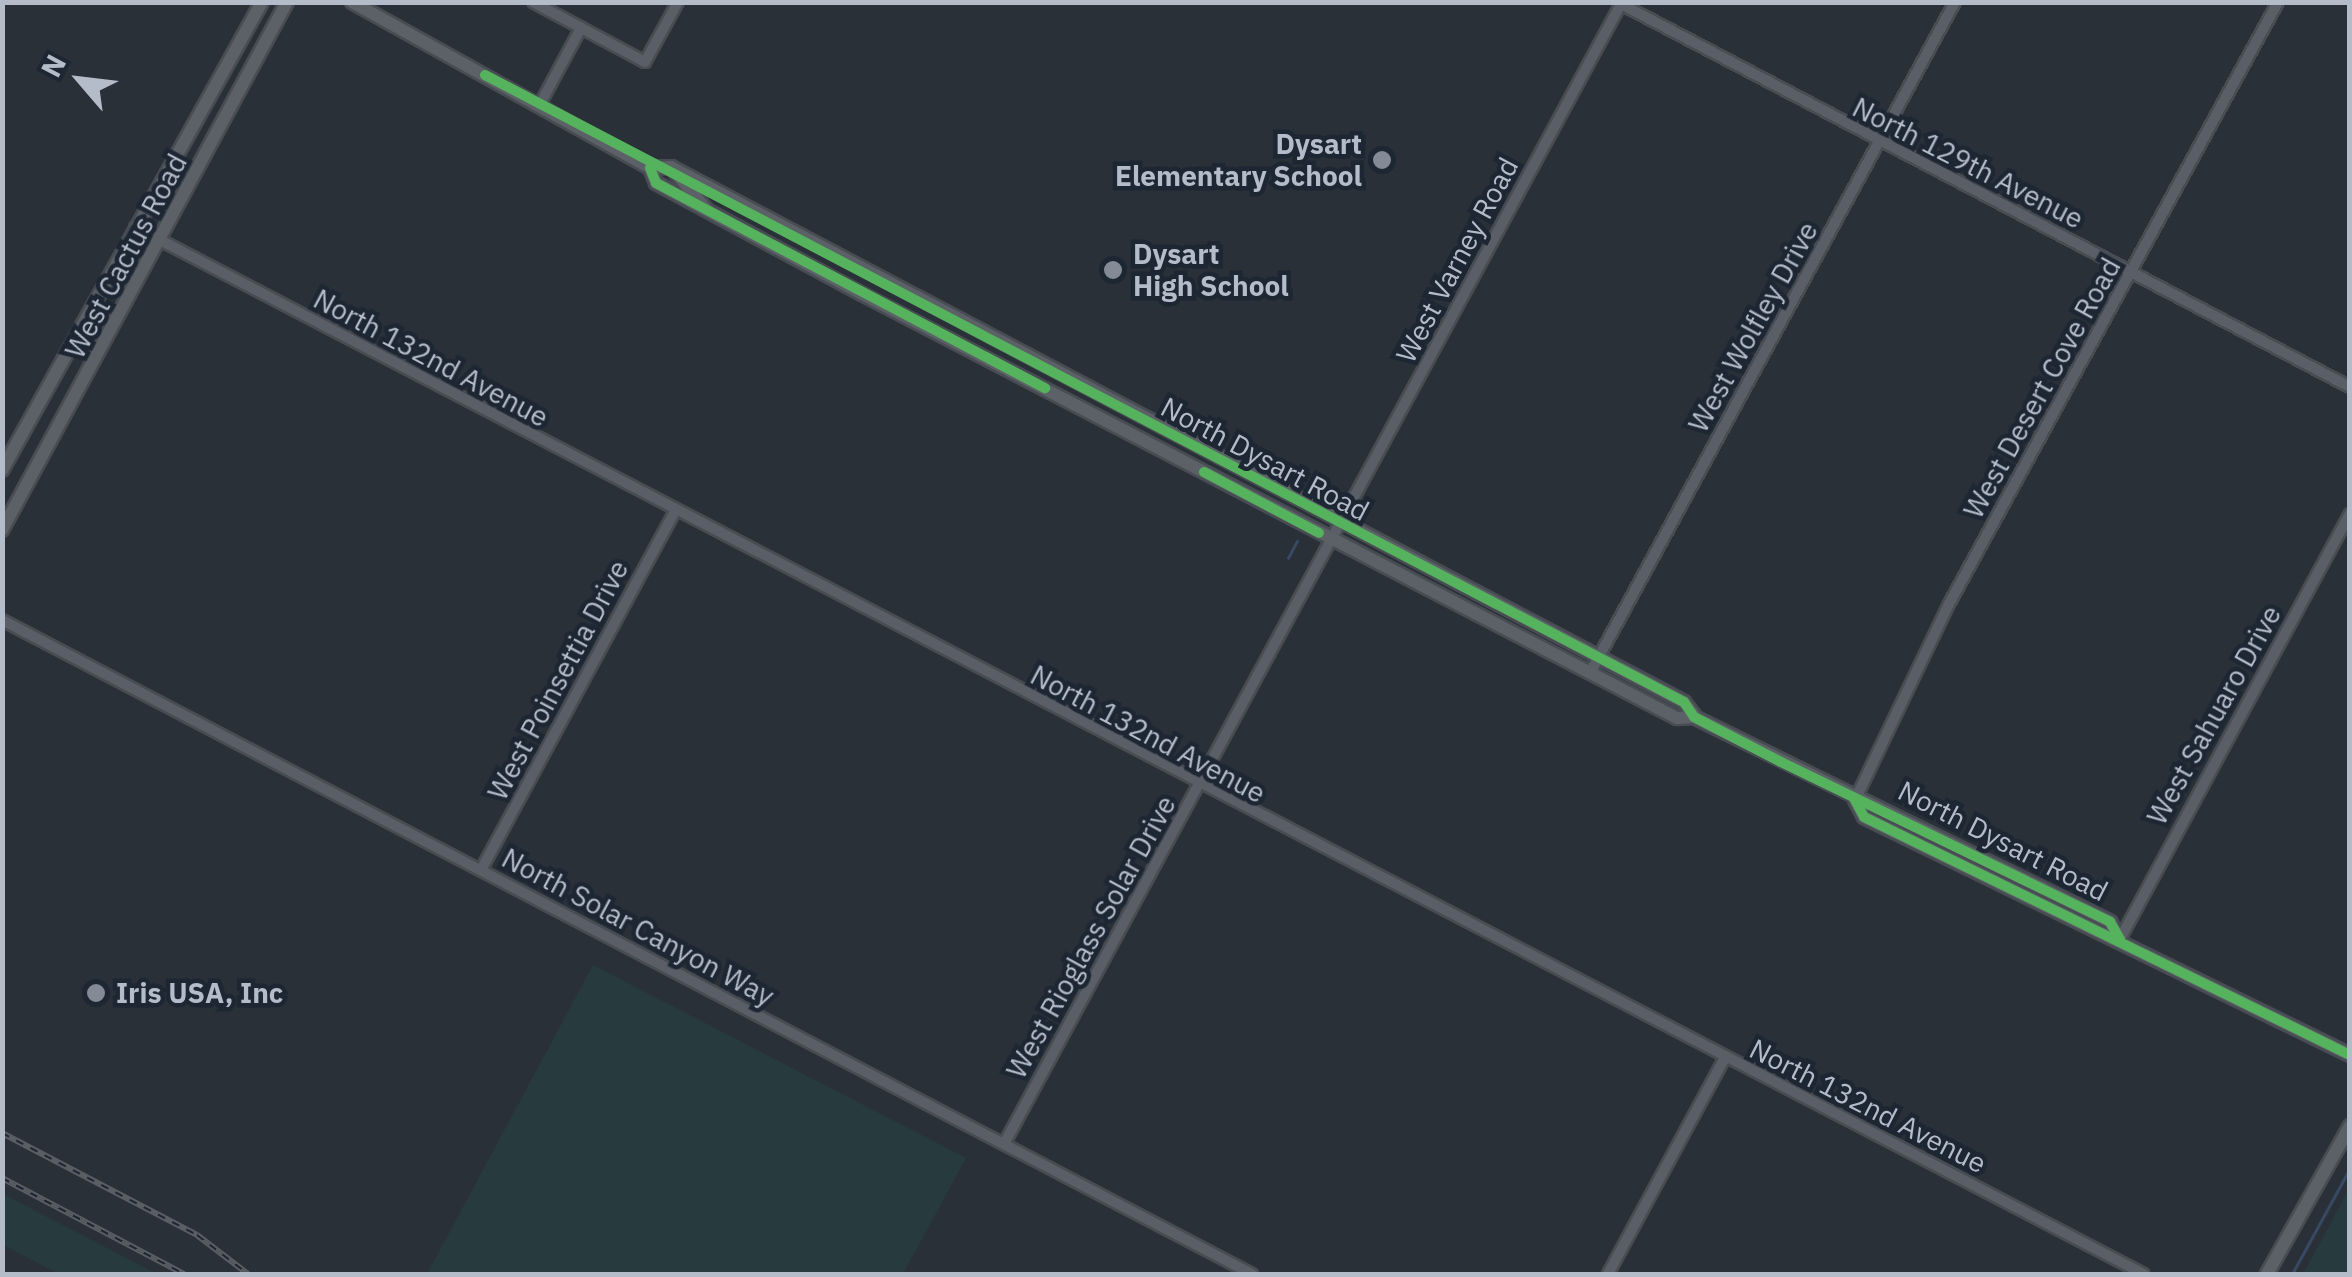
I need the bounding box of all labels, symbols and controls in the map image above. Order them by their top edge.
north arrow [30,30,130,130]
text: N [32,48,74,83]
street label: North 129th Avenue [1847,90,2089,236]
place label: Dysart Elementary School [1115,127,1362,193]
street label: West Cactus Road [58,148,194,364]
marker: Dysart Elementary School [1371,149,1393,171]
street label: West Varney Road [1389,152,1525,368]
street label: West Wolfley Drive [1681,216,1825,438]
place label: Dysart High School [1133,237,1289,303]
street label: West Desert Cove Road [1956,252,2128,524]
marker: Dysart High School [1102,259,1124,281]
street label: North 132nd Avenue [308,282,554,434]
street label: North Dysart Road [1155,390,1375,528]
street label: West Poinsettia Drive [481,554,635,806]
street label: West Sahuaro Drive [2140,600,2288,830]
street label: North 132nd Avenue [1025,658,1271,810]
street label: North Dysart Road [1893,774,2113,908]
street label: West Rioglass Solar Drive [999,790,1183,1084]
street label: North Solar Canyon Way [496,841,780,1013]
place label: Iris USA, Inc [116,976,283,1010]
marker: Iris USA, Inc [85,982,107,1004]
street label: North 132nd Avenue [1744,1032,1992,1180]

